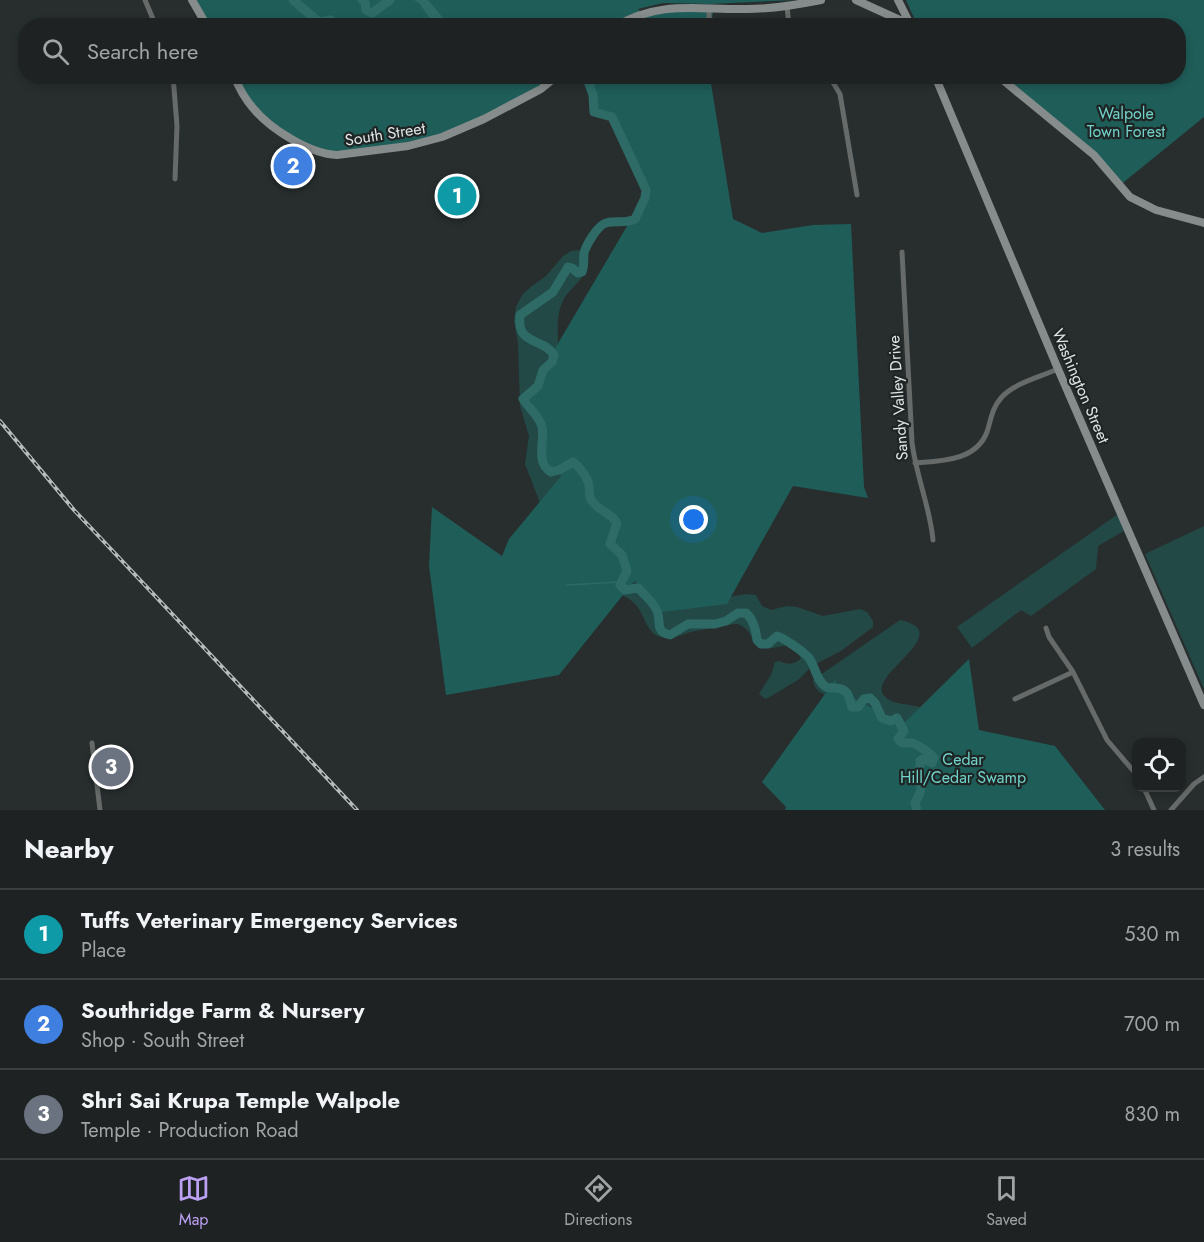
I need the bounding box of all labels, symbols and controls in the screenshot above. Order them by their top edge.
search box [18,18,1186,84]
icon: search [39,35,72,68]
text: Search here [87,35,198,67]
park label: Walpole Town Forest [1087,102,1165,143]
street label: South Street [343,116,427,152]
pin: 2 [274,144,312,188]
pin: 1 [438,174,476,218]
street label: Washington Street [1046,325,1116,447]
street label: Sandy Valley Drive [882,335,914,461]
your location [679,505,708,534]
map controls [1132,738,1186,792]
button: locate [1132,738,1186,792]
pin: 3 [92,744,130,789]
park label: Cedar Hill/Cedar Swamp [900,748,1026,789]
text: Nearby [24,830,113,868]
text: 3 results [1110,835,1180,864]
text: Tuffs Veterinary Emergency Services [81,904,457,936]
text: 1 [38,920,49,949]
text: 530 m [1124,920,1180,949]
text: Place [81,936,126,965]
text: Southridge Farm & Nursery [81,994,364,1026]
text: 2 [37,1010,50,1039]
text: 700 m [1124,1010,1180,1039]
text: Shop · South Street [81,1026,244,1055]
text: Shri Sai Krupa Temple Walpole [81,1084,400,1116]
text: 3 [37,1100,50,1129]
text: 830 m [1125,1100,1180,1129]
text: Temple · Production Road [81,1116,299,1145]
tab: Map [177,1172,210,1231]
tab: Directions [564,1172,632,1231]
tab: Saved [986,1172,1027,1231]

